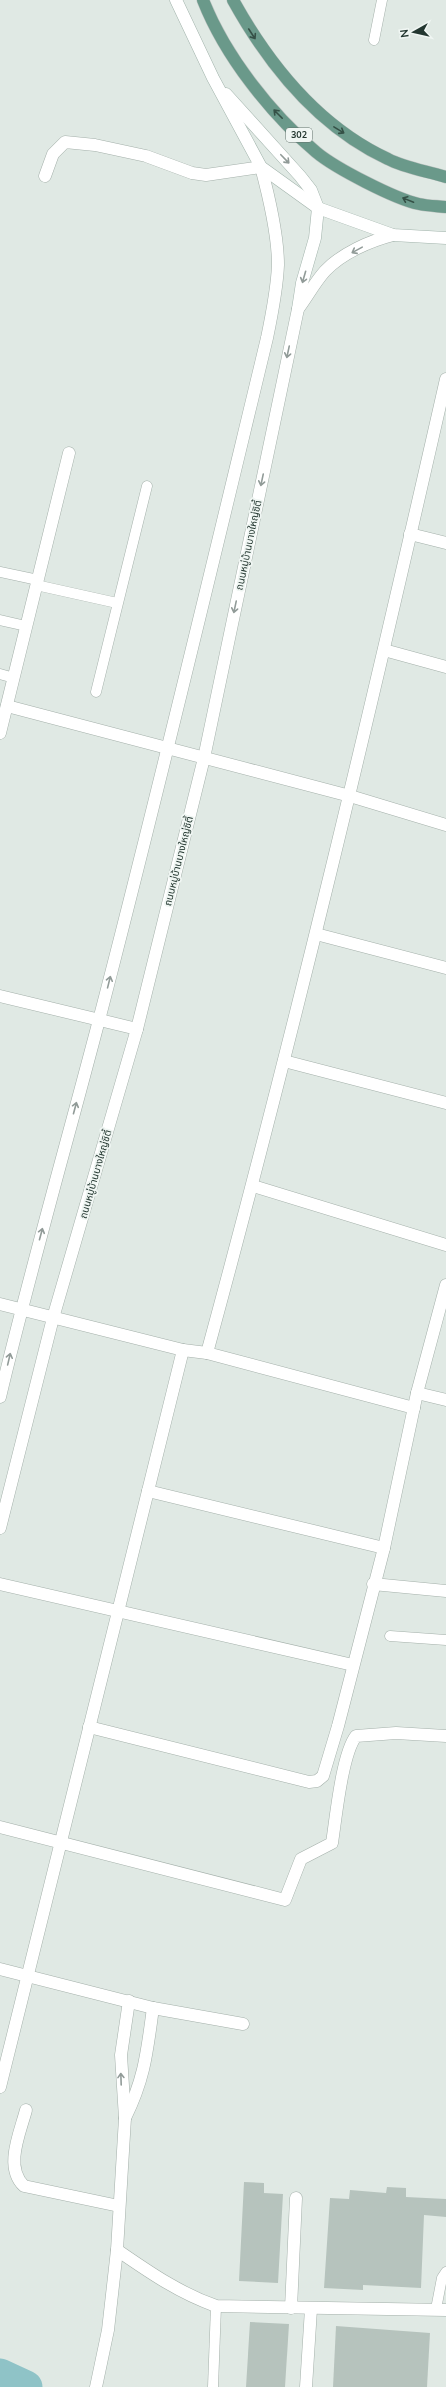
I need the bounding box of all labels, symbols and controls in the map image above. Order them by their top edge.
north arrow [394,12,434,52]
one-way arrow [248,28,256,39]
text: N [397,28,413,38]
one-way arrow [273,109,283,119]
one-way arrow [333,126,345,134]
road number: 302 [286,128,312,142]
one-way arrow [280,154,290,164]
one-way arrow [402,196,414,203]
one-way arrow [352,246,364,254]
one-way arrow [300,270,307,283]
one-way arrow [284,345,292,358]
one-way arrow [257,473,265,486]
street label: ถนนหมู่บ้านบางใหญ่ซิตี้ [232,499,265,592]
one-way arrow [231,600,239,613]
street label: ถนนหมู่บ้านบางใหญ่ซิตี้ [160,815,197,907]
one-way arrow [105,976,113,989]
one-way arrow [72,1102,79,1115]
street label: ถนนหมู่บ้านบางใหญ่ซิตี้ [76,1128,115,1220]
one-way arrow [38,1227,46,1240]
one-way arrow [6,1353,13,1366]
one-way arrow [117,2073,125,2086]

